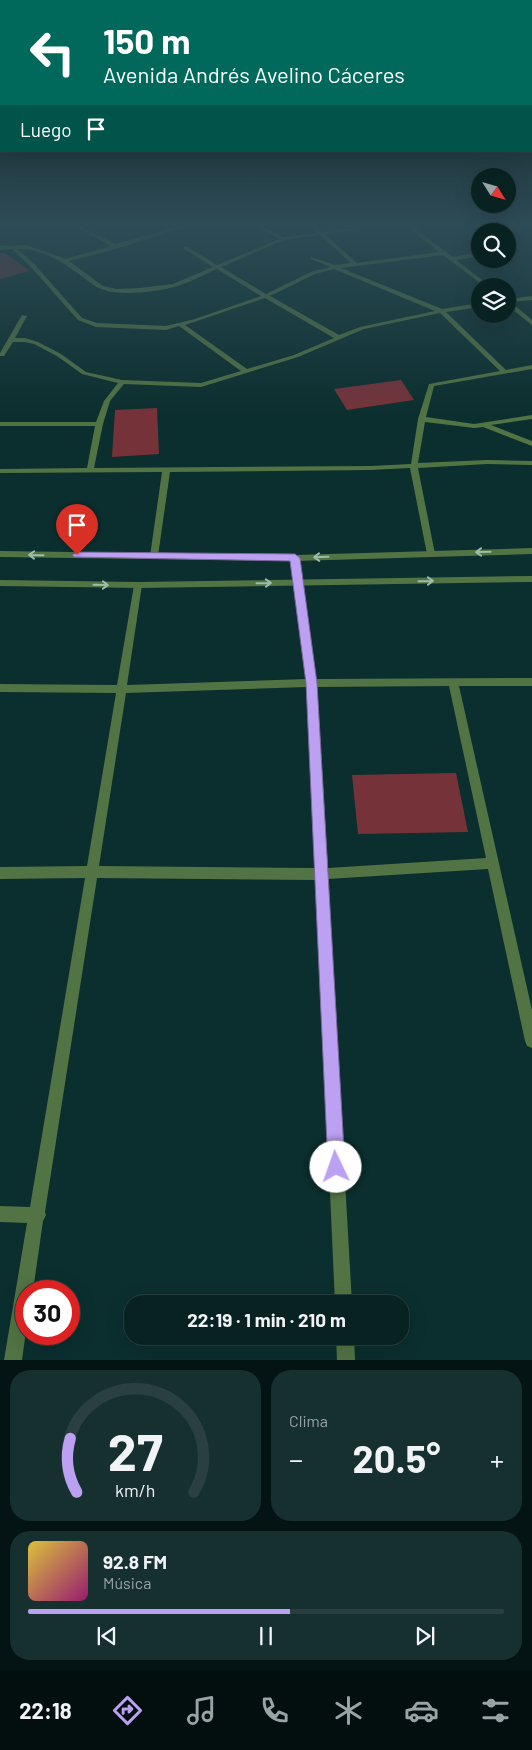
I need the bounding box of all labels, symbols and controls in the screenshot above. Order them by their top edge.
text: 150 m [103,19,190,61]
icon: left [20,20,85,85]
text: Avenida Andrés Avelino Cáceres [103,61,405,87]
icon: arrive [82,115,110,143]
text: Luego [20,118,72,141]
north arrow [471,168,516,212]
map controls [471,168,516,323]
button: search [471,223,516,268]
button: layers [471,278,516,323]
pin [56,504,98,555]
icon: arrive [63,511,91,539]
one-way arrow [476,547,492,557]
one-way arrow [28,550,44,559]
one-way arrow [313,552,330,562]
one-way arrow [418,576,434,585]
one-way arrow [255,578,271,588]
one-way arrow [92,580,109,590]
position arrow [309,1140,361,1192]
speed limit sign: 30 [15,1280,80,1345]
text: 22:19 · 1 min · 210 m [187,1308,346,1331]
text: Clima [289,1411,328,1430]
text: 27 [108,1419,163,1481]
text: 20.5° [353,1435,440,1481]
text: − [289,1442,303,1476]
text: + [490,1442,504,1476]
text: km/h [115,1479,156,1501]
text: 92.8 FM [103,1550,167,1573]
text: Música [103,1573,151,1592]
icon: previous [93,1622,121,1650]
icon: pause [252,1622,280,1650]
icon: next [411,1622,439,1650]
icon: directions [110,1693,145,1728]
icon: music [184,1693,219,1728]
icon: phone [257,1693,292,1728]
icon: climate [331,1693,366,1728]
icon: car [404,1693,439,1728]
icon: filters [478,1693,513,1728]
text: 22:18 [19,1697,72,1723]

